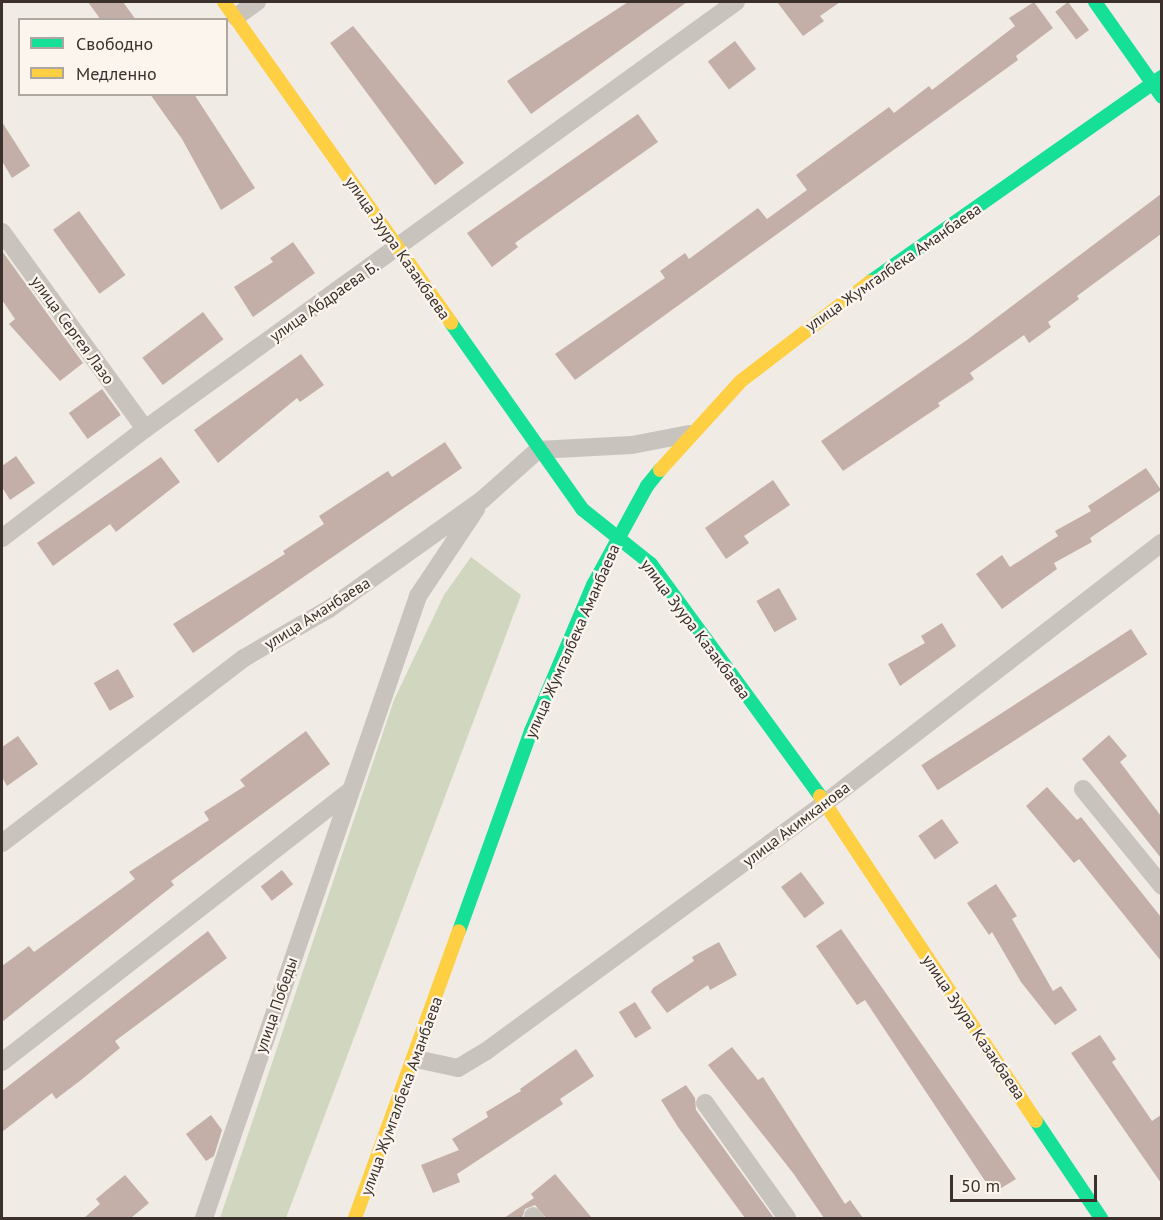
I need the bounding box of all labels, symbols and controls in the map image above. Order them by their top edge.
legend [18,18,228,96]
text: Свободно [76,32,153,55]
text: Медленно [76,62,157,85]
street label: улица Зуура Казакбаева [341,173,455,323]
street label: улица Жумгалбека Аманбаева [801,199,985,335]
street label: улица Абдраева Б. [266,256,382,346]
street label: улица Сергея Лазо [27,272,119,388]
street label: улица Жумгалбека Аманбаева [520,541,624,741]
street label: улица Зуура Казакбаева [637,555,755,703]
street label: улица Аманбаева [260,573,374,653]
street label: улица Акимканова [738,777,854,871]
street label: улица Зуура Казакбаева [918,951,1030,1103]
street label: улица Победы [251,955,301,1055]
street label: улица Жумгалбека Аманбаева [356,994,446,1198]
scale bar [953,1163,1100,1201]
text: 50 m [961,1174,1000,1197]

